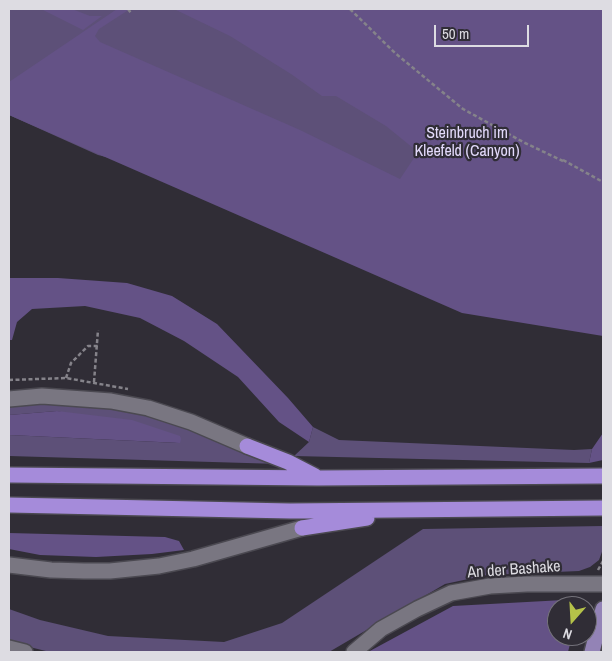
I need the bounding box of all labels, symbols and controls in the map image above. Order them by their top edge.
scale bar [437,15,532,47]
text: 50 m [442,23,469,44]
park label: Steinbruch im Kleefeld (Canyon) [414,124,520,162]
street label: An der Bashake [467,557,561,583]
north arrow [547,596,597,646]
text: N [561,624,574,644]

